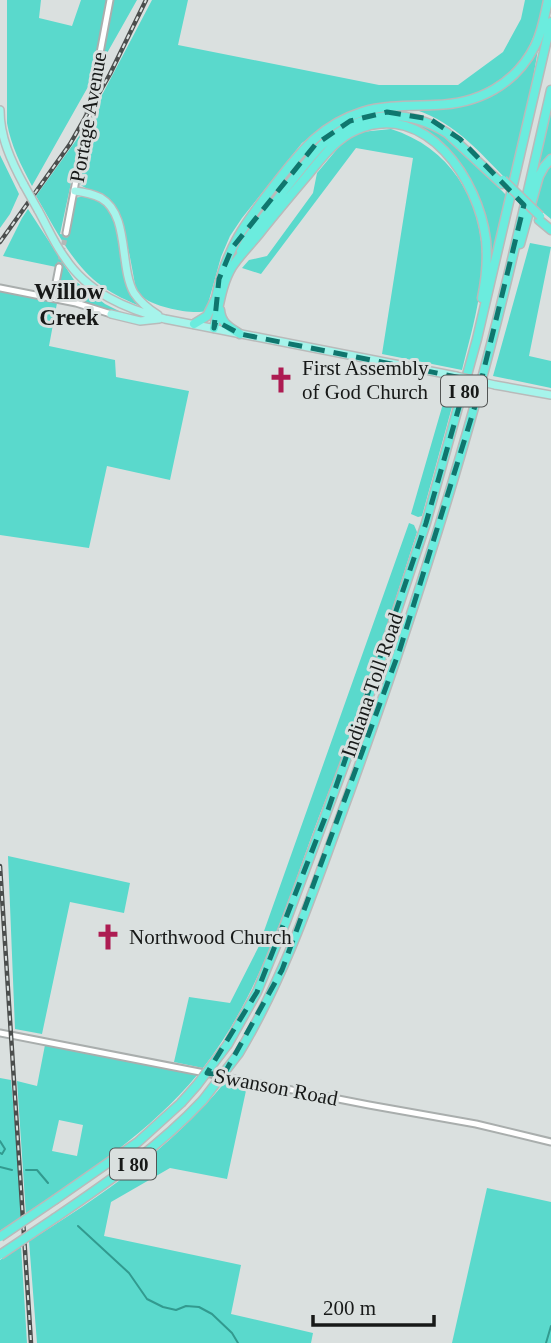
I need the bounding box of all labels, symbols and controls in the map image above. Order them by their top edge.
street label: Portage Avenue [65,50,111,184]
district label: Willow Creek [34,279,104,330]
place label: First Assembly of God Church [302,356,429,404]
church icon: First Assembly of God Church [266,365,296,395]
road number: I 80 [441,376,487,406]
street label: Indiana Toll Road [336,609,408,760]
church icon: Northwood Church [93,922,123,952]
place label: Northwood Church [129,925,292,949]
street label: Swanson Road [212,1063,340,1111]
road number: I 80 [110,1148,156,1180]
scale bar [313,1284,434,1328]
text: 200 m [323,1296,376,1320]

